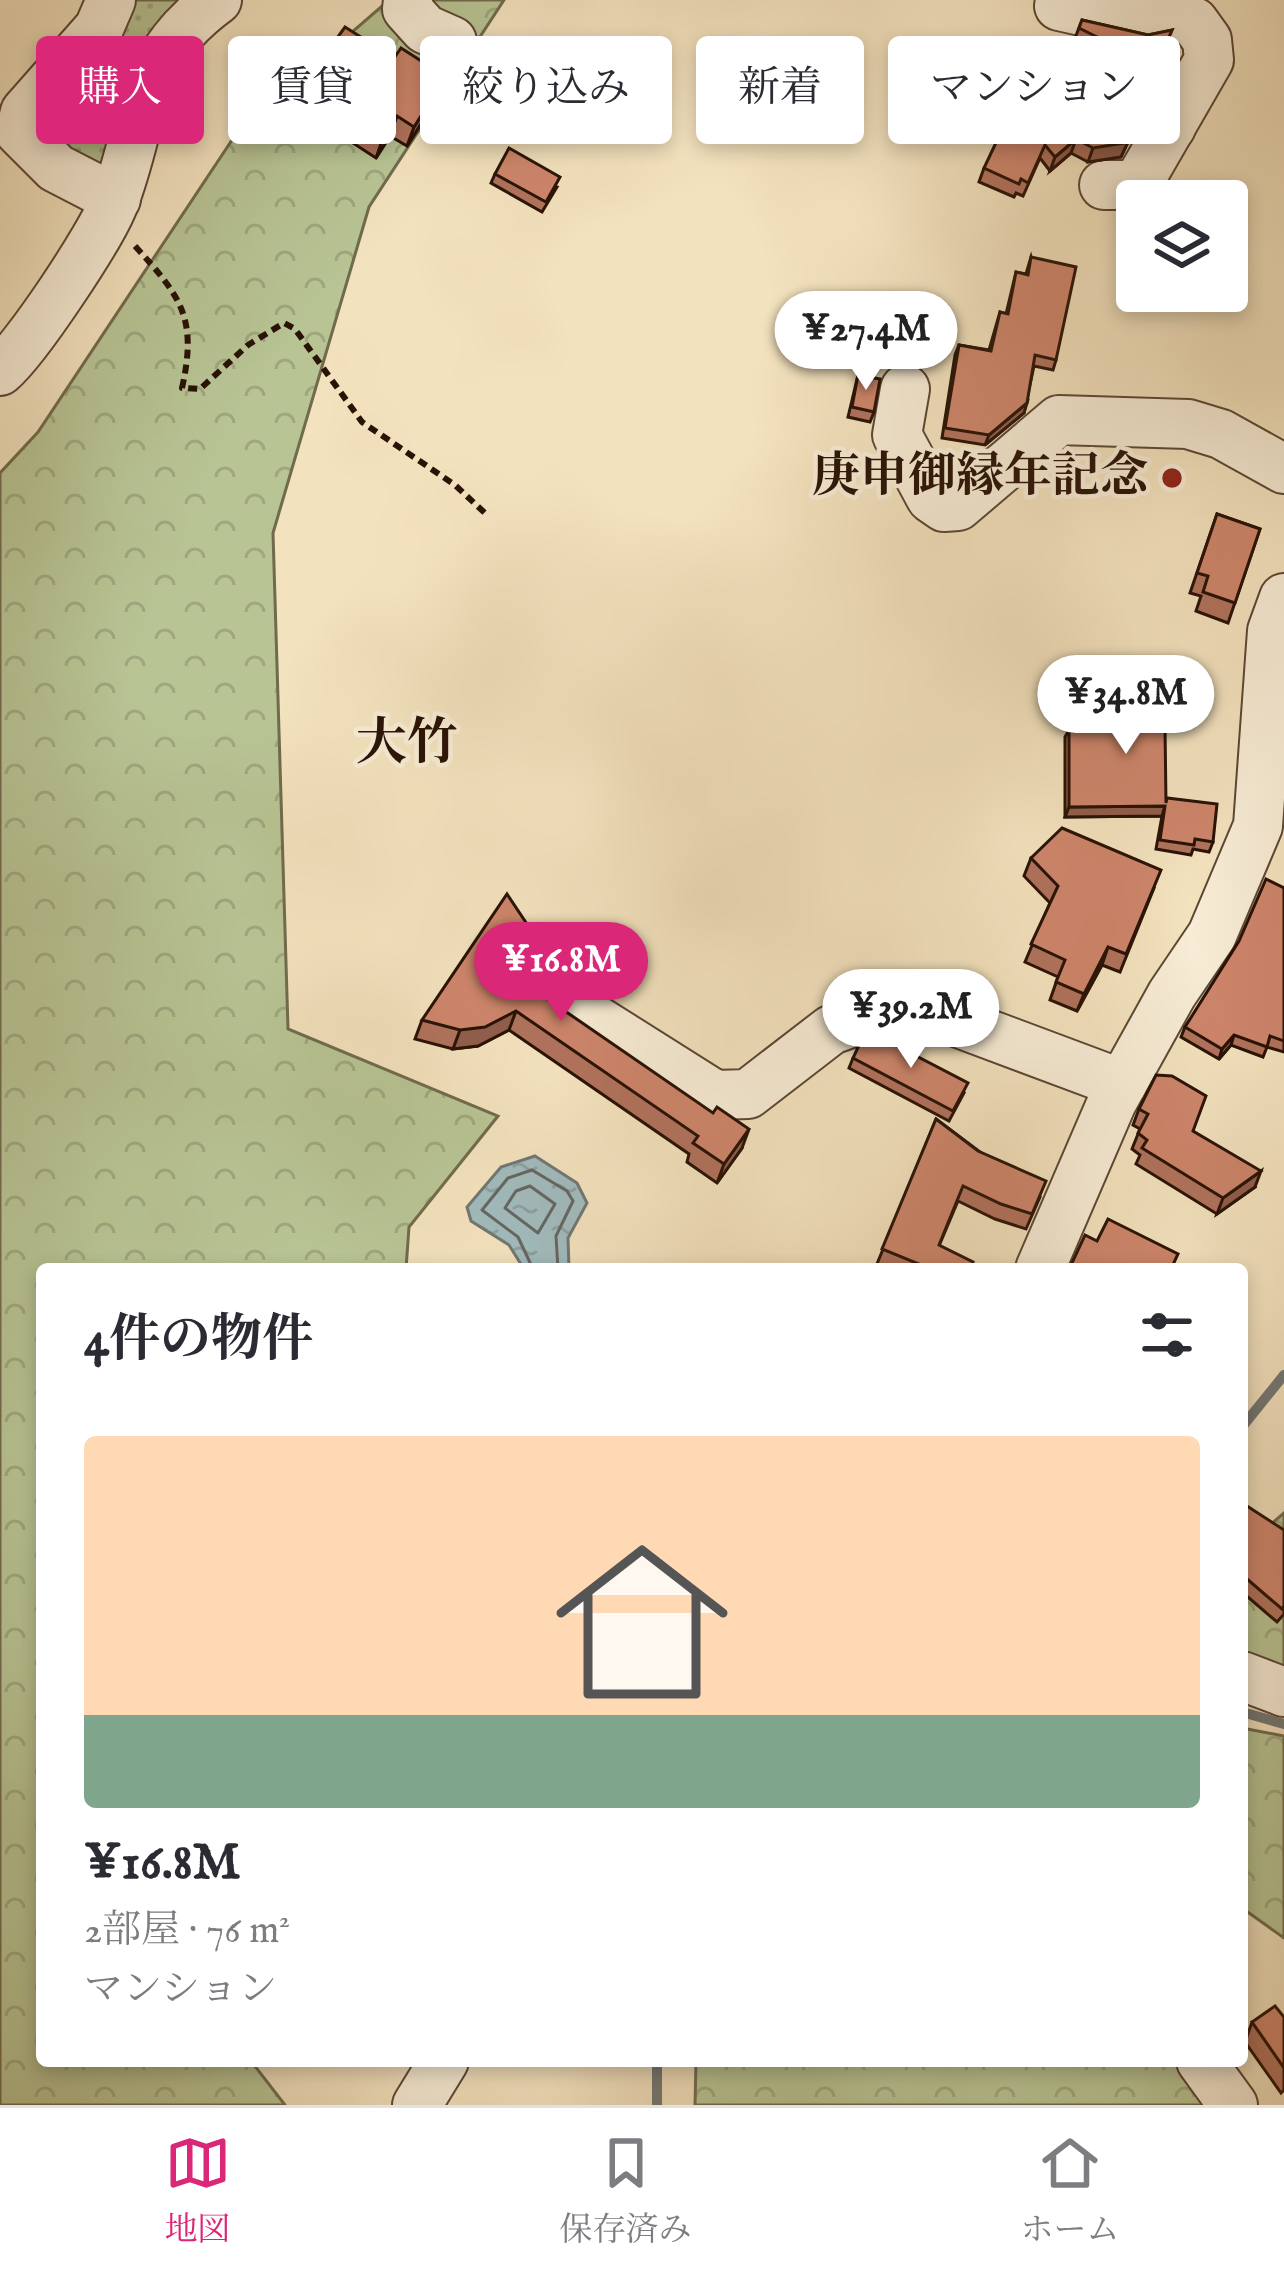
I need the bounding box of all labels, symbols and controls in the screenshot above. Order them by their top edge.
chip: 購入 [36,36,204,144]
chip: 賃貸 [228,36,396,144]
chip: 絞り込み [420,36,672,144]
chip: 新着 [696,36,864,144]
chip: マンション [888,36,1180,144]
map controls [1116,180,1248,312]
button: layers [1116,180,1248,312]
pin: ¥27.4M [768,291,964,393]
text: ¥27.4M [802,305,930,354]
place label: 庚申御縁年記念 [812,448,1148,508]
marker: 庚申御縁年記念 [1159,465,1185,491]
pin: ¥34.8M [1028,655,1224,757]
text: ¥34.8M [1064,669,1188,718]
district label: 大竹 [356,713,458,778]
pin: ¥16.8M [463,922,659,1024]
text: ¥16.8M [501,936,621,985]
pin: ¥39.2M [813,969,1009,1071]
text: ¥39.2M [849,983,973,1032]
icon: filters [1134,1302,1200,1368]
text: 4件の物件 [84,1309,313,1374]
icon: home [534,1514,750,1730]
text: ¥16.8M [84,1832,241,1897]
text: 2部屋 · 76 m² [84,1907,290,1956]
text: マンション [84,1966,277,2015]
tab: 地図 [165,2130,231,2252]
tab: 保存済み [560,2130,692,2252]
tab: ホーム [1021,2130,1120,2252]

